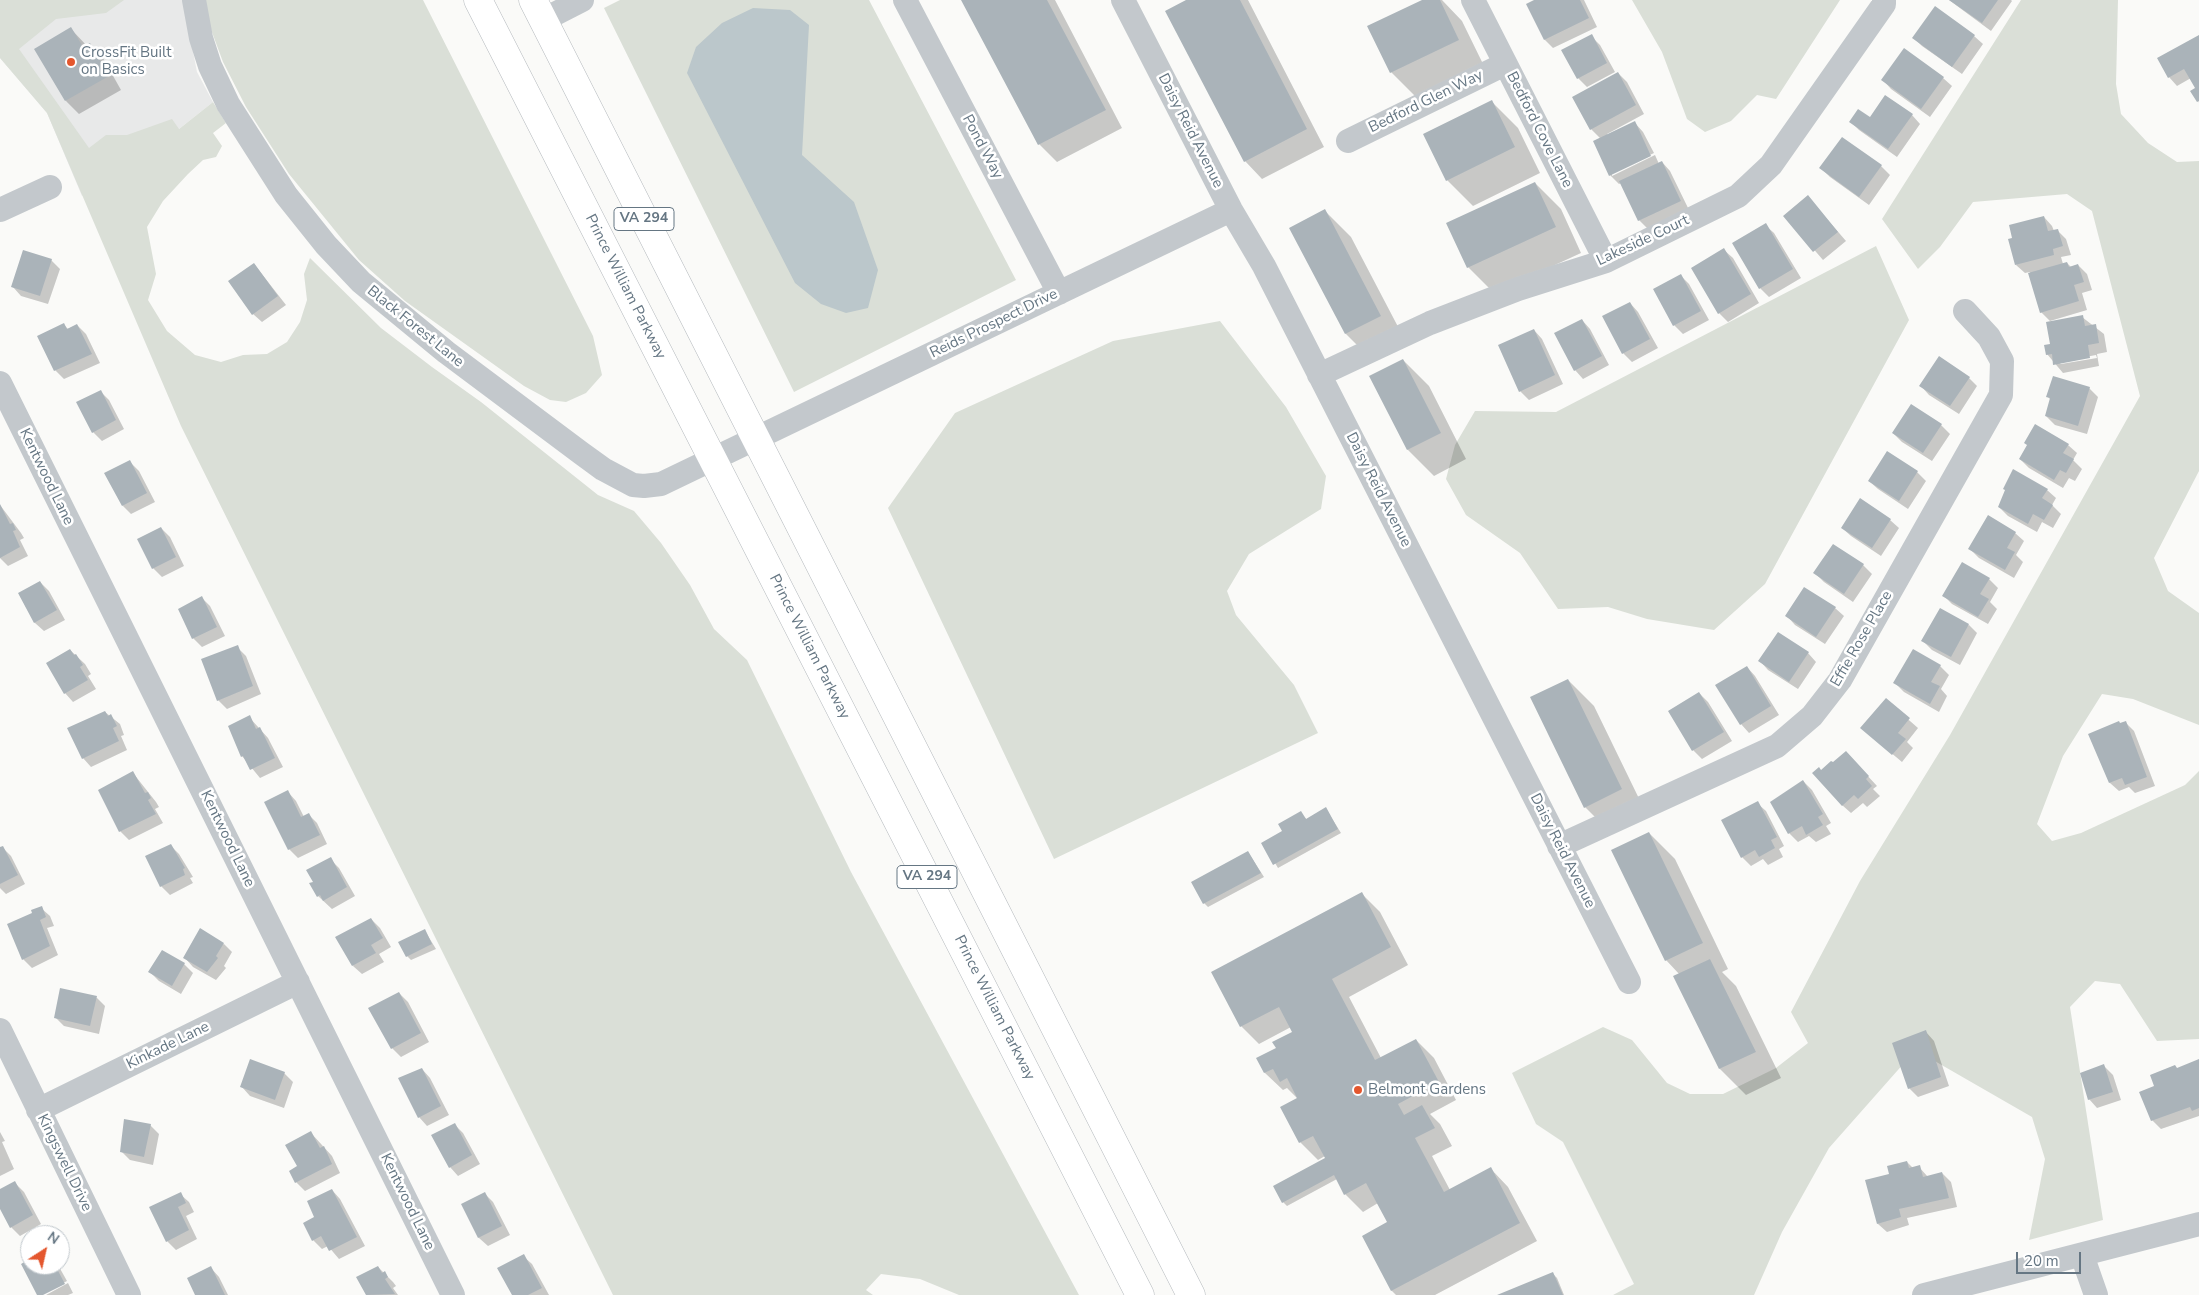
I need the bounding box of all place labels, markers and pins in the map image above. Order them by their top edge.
place label: CrossFit Built on Basics [81,44,172,79]
marker: CrossFit Built on Basics [65,56,77,68]
place label: Belmont Gardens [1368,1081,1486,1099]
marker: Belmont Gardens [1352,1084,1364,1096]

